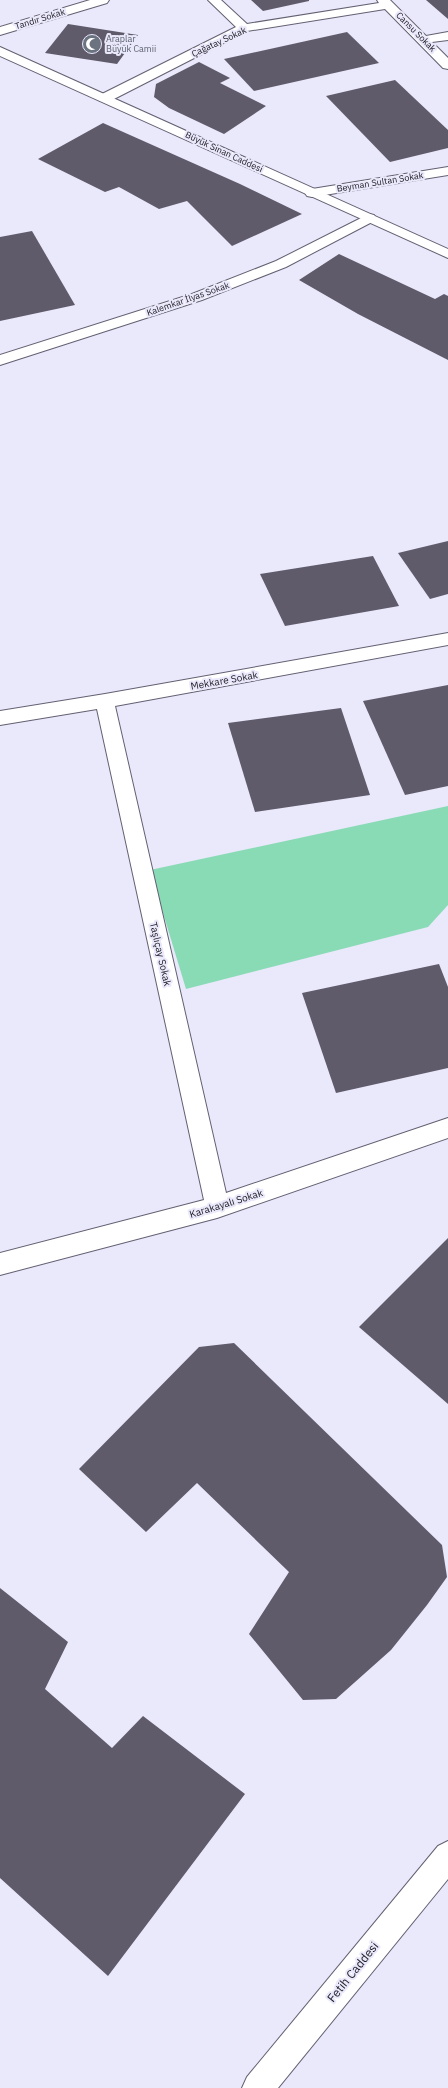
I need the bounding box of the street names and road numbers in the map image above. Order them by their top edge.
street label: Tandır Sokak [13,6,66,31]
street label: Cansu Sokak [394,9,439,54]
street label: Çağatay Sokak [190,24,248,59]
street label: Büyük Sinan Caddesi [184,129,265,174]
street label: Beyman Sultan Sokak [336,169,424,194]
street label: Kalemkar İlyas Sokak [145,279,231,318]
street label: Mekkare Sokak [189,668,259,693]
street label: Taşlıçay Sokak [147,921,174,988]
street label: Karakayalı Sokak [188,1186,265,1221]
street label: Fetih Caddesi [324,1939,381,2005]

